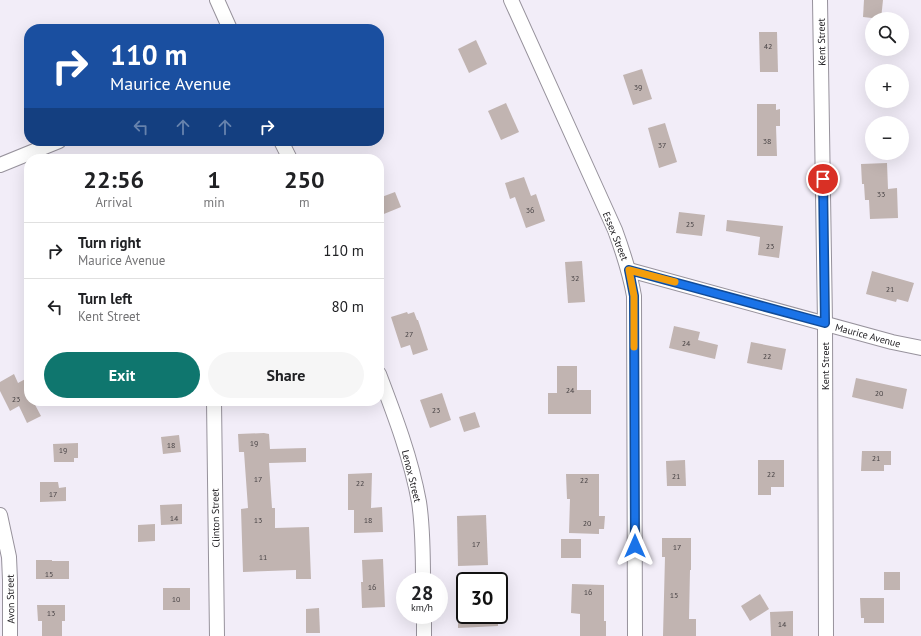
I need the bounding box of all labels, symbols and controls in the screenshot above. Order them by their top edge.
map controls [865,12,909,160]
button: search [865,12,909,56]
street label: Kent Street [815,17,828,66]
text: 110 m [110,36,187,73]
icon: right [44,40,96,92]
house number: 42 [764,41,772,51]
button: + [865,64,909,108]
text: Maurice Avenue [110,72,231,95]
house number: 39 [634,82,642,92]
icon: left [130,116,152,138]
icon: ahead [172,116,194,138]
icon: ahead [214,116,236,138]
icon: right [256,116,278,138]
button: − [865,116,909,160]
house number: 38 [763,136,771,146]
house number: 37 [658,140,666,150]
pin [806,162,840,196]
text: 22:56 [83,164,144,195]
text: 1 [207,164,221,195]
text: 250 [284,164,325,195]
icon: arrive [812,168,834,190]
house number: 33 [877,189,885,199]
text: Arrival [96,194,132,211]
text: min [203,194,225,211]
text: m [299,194,310,211]
house number: 36 [526,205,534,215]
street label: Essex Street [600,210,631,263]
house number: 25 [686,219,694,229]
text: Turn right [78,233,141,252]
icon: right [44,240,66,262]
text: 110 m [323,241,364,260]
house number: 23 [766,241,774,251]
text: Maurice Avenue [78,252,165,269]
house number: 32 [571,273,579,283]
house number: 21 [886,284,894,294]
text: Turn left [78,289,132,308]
icon: left [44,296,66,318]
text: 80 m [331,297,364,316]
text: Kent Street [78,308,140,325]
street label: Maurice Avenue [834,320,902,350]
house number: 27 [405,329,413,339]
house number: 24 [682,338,691,348]
street label: Kent Street [819,342,832,390]
house number: 22 [763,351,771,361]
button: Exit [44,352,200,398]
button: Share [208,352,364,398]
house number: 24 [566,385,575,395]
house number: 20 [875,388,884,398]
house number: 23 [12,394,20,404]
house number: 23 [432,405,440,415]
house number: 19 [250,438,258,448]
house number: 18 [167,440,175,450]
house number: 19 [59,445,67,455]
street label: Lenox Street [399,449,424,504]
house number: 21 [872,453,880,463]
house number: 22 [767,469,775,479]
house number: 21 [672,471,680,481]
house number: 17 [254,474,262,484]
house number: 22 [580,475,588,485]
house number: 22 [356,478,364,488]
street label: Clinton Street [208,488,223,548]
house number: 17 [49,489,57,499]
house number: 14 [170,513,179,523]
house number: 13 [254,515,262,525]
house number: 18 [364,515,372,525]
house number: 20 [583,518,592,528]
position arrow [614,525,656,567]
house number: 17 [472,539,480,549]
house number: 17 [673,542,681,552]
house number: 11 [259,552,267,562]
house number: 15 [45,569,53,579]
speed limit sign: 30 [456,572,508,624]
street label: Avon Street [4,574,17,624]
text: 28 [411,580,433,606]
house number: 16 [368,582,376,592]
house number: 16 [584,587,592,597]
house number: 15 [670,590,678,600]
house number: 10 [172,594,181,604]
text: km/h [411,601,433,614]
house number: 13 [47,608,55,618]
house number: 14 [778,619,787,629]

